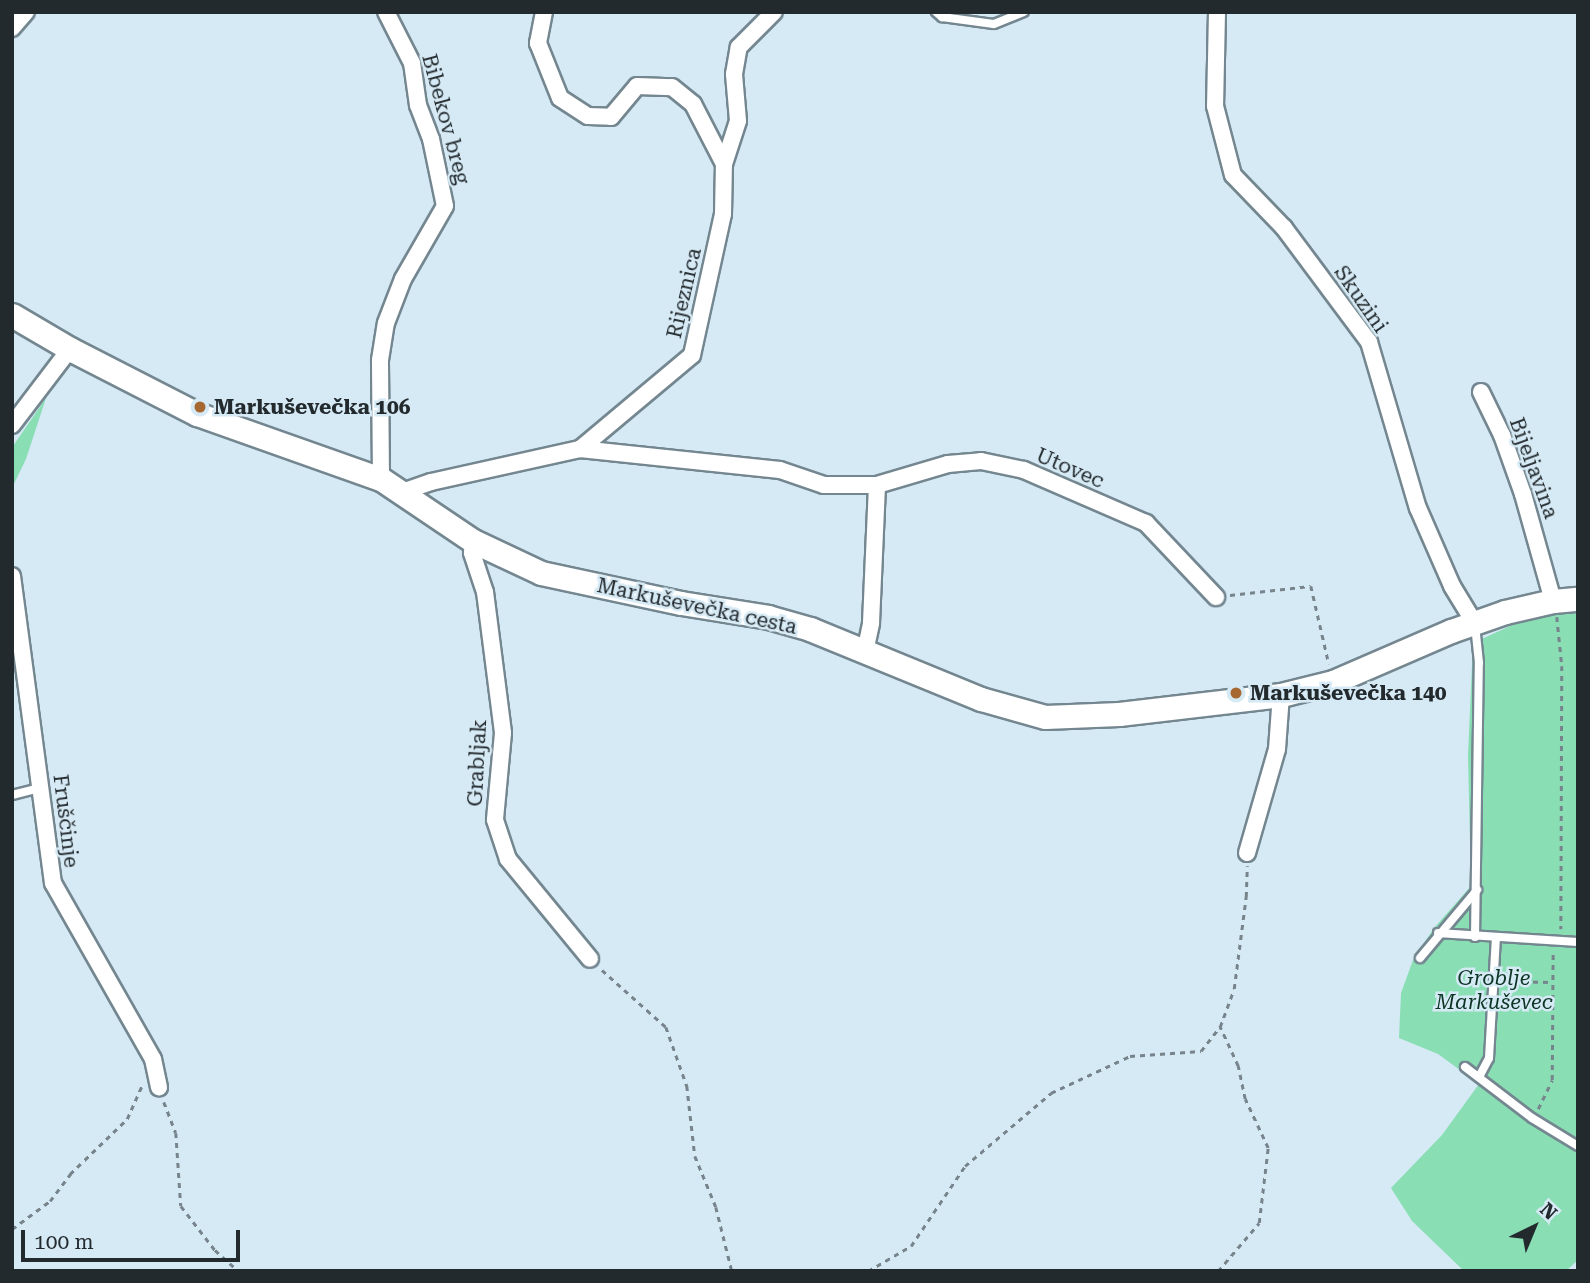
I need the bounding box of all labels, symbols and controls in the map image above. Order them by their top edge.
street label: Bibekov breg [417,51,475,187]
street label: Rijeznica [661,245,707,341]
street label: Skuzini [1329,261,1393,337]
place label: Markuševečka 106 [214,394,410,420]
marker: Markuševečka 106 [192,399,208,415]
street label: Bijeljavina [1504,414,1564,522]
street label: Utovec [1032,442,1108,494]
street label: Markuševečka cesta [595,572,799,640]
place label: Markuševečka 140 [1250,680,1446,706]
marker: Markuševečka 140 [1228,685,1244,701]
street label: Grabljak [462,719,492,807]
street label: Fruščinje [48,773,84,869]
park label: Groblje Markuševec [1435,965,1553,1015]
north arrow [1499,1192,1569,1262]
text: N [1535,1198,1562,1225]
scale bar [24,1216,243,1260]
text: 100 m [34,1230,94,1254]

